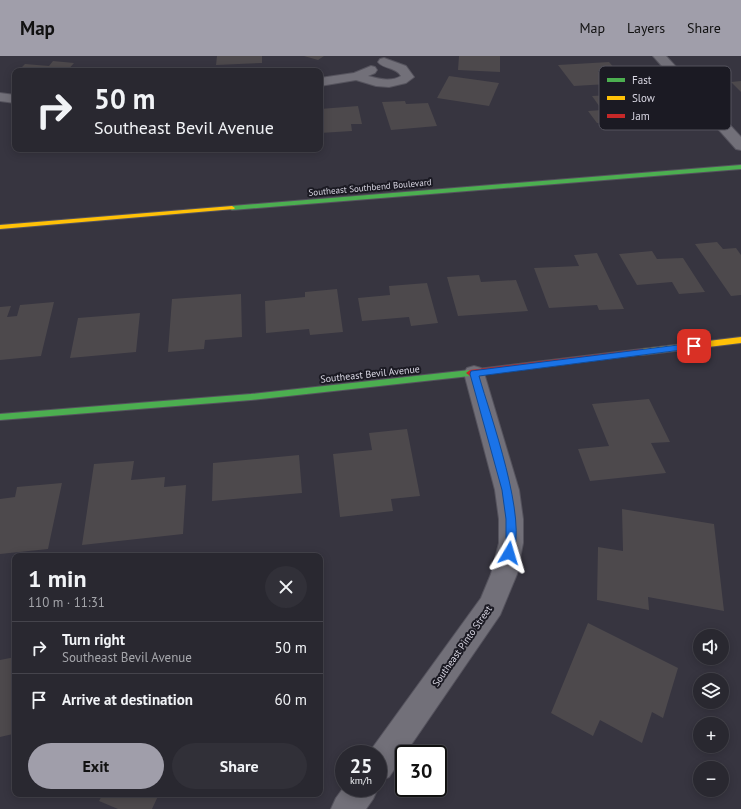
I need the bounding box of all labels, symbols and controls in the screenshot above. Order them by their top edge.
text: Map [20,16,55,40]
text: Map [579,19,605,37]
text: Layers [627,19,665,37]
text: Share [687,19,721,37]
legend [599,66,731,130]
text: Fast [632,73,652,87]
text: 50 m [94,80,155,117]
icon: right [28,84,80,136]
text: Slow [632,91,655,105]
text: Jam [631,109,650,123]
text: Southeast Bevil Avenue [94,116,274,139]
street label: Southeast Southbend Boulevard [308,176,432,198]
pin [677,329,711,363]
icon: arrive [683,335,705,357]
street label: Southeast Bevil Avenue [320,362,420,386]
position arrow [488,532,530,574]
text: 1 min [28,563,87,594]
button: close [265,566,307,608]
text: 110 m · 11:31 [28,594,105,611]
street label: Southeast Pinto Street [429,603,495,689]
map controls [693,629,729,797]
button: sound [693,629,729,665]
text: Turn right [62,630,125,649]
icon: right [28,637,50,659]
text: 50 m [274,638,307,657]
text: Southeast Bevil Avenue [62,649,192,666]
button: layers [693,673,729,709]
icon: arrive [28,689,50,711]
text: Arrive at destination [62,690,193,709]
text: 60 m [274,690,307,709]
button: + [693,717,729,753]
button: Exit [28,743,164,789]
button: Share [172,743,307,789]
speed limit sign: 30 [395,745,447,797]
text: 25 [350,753,372,779]
button: − [693,761,729,797]
text: km/h [350,774,372,787]

